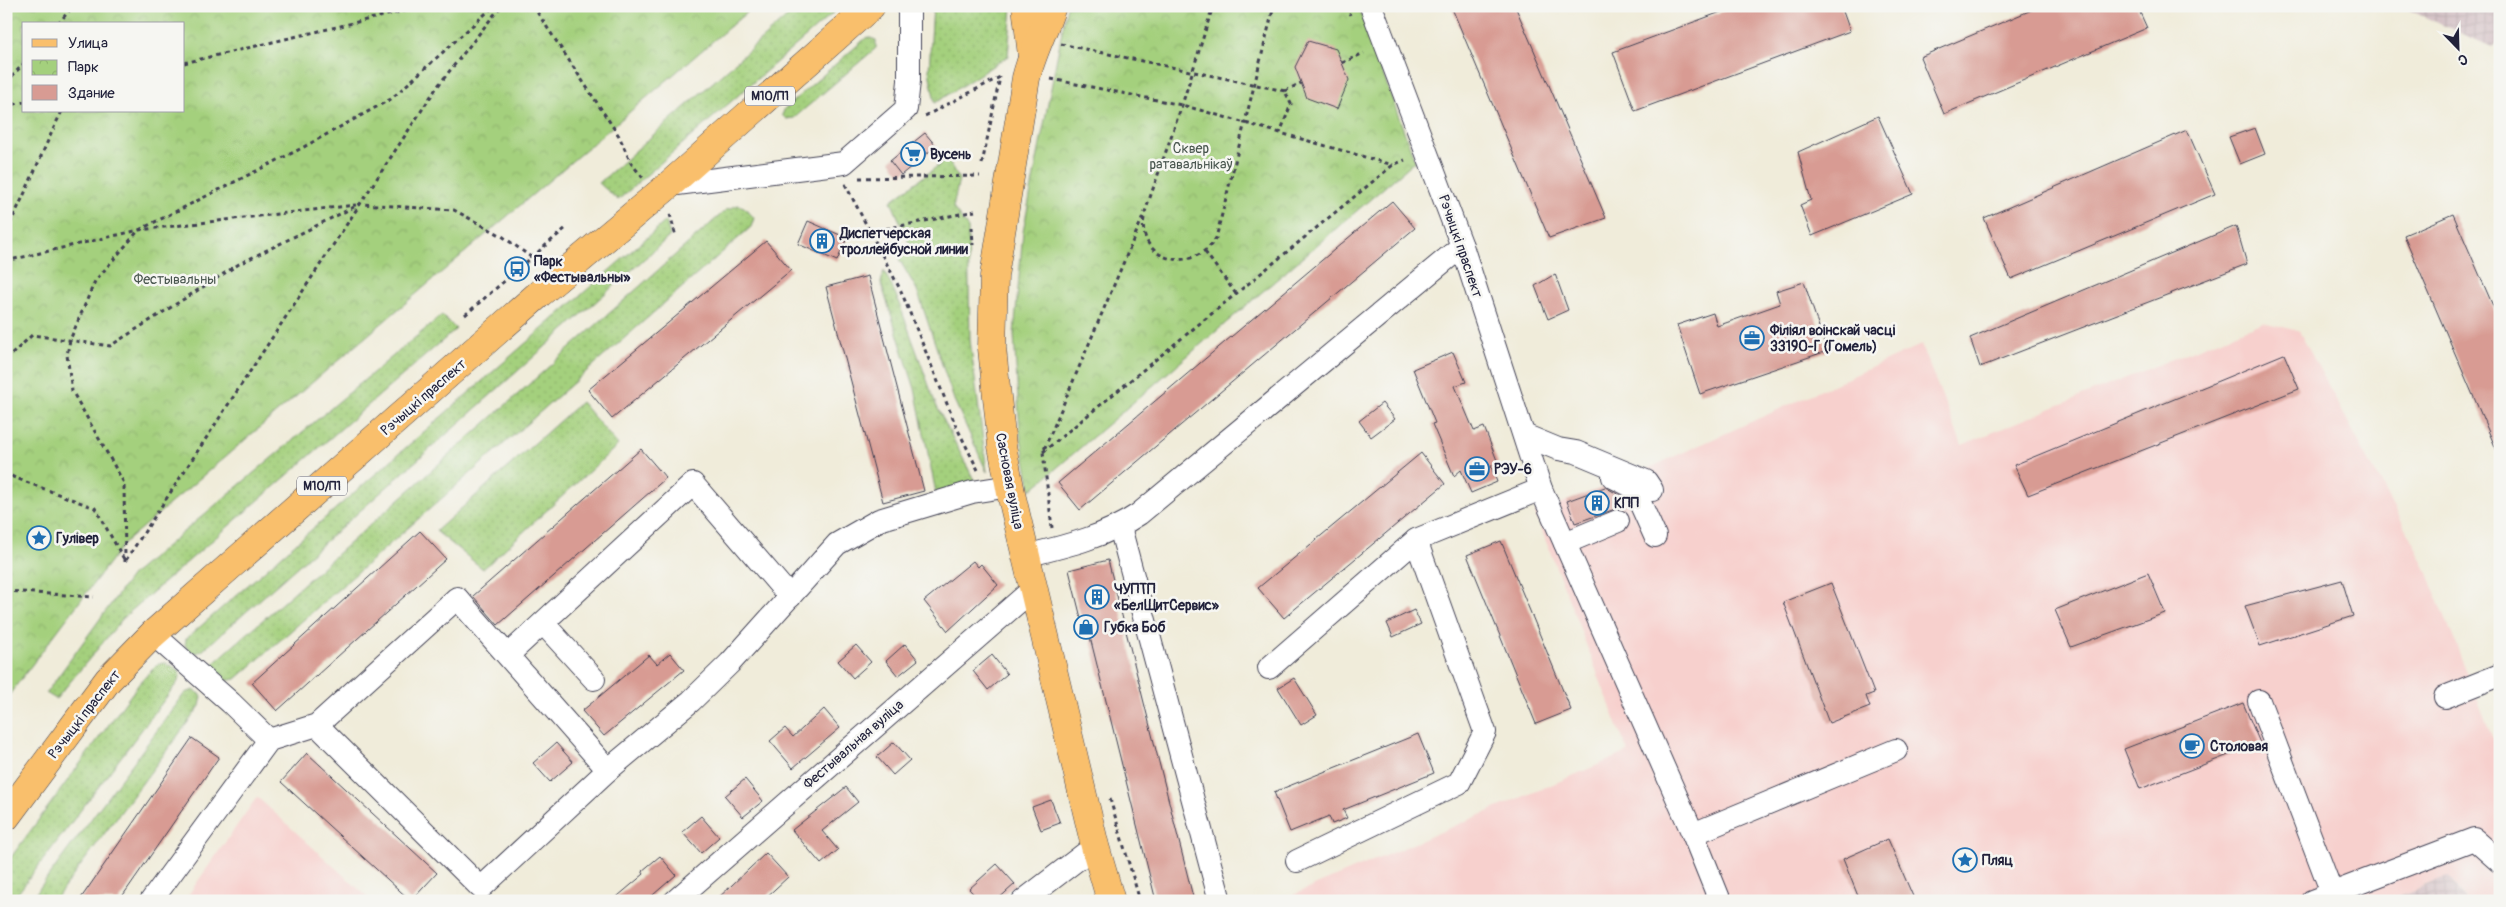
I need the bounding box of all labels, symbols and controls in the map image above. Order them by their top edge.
legend [22,22,185,112]
north arrow [2434,22,2484,72]
text: Улица [68,34,108,53]
text: С [2455,50,2470,69]
text: Парк [68,58,99,77]
text: Здание [68,84,115,103]
road number: М10/П1 [745,86,795,105]
park label: Сквер ратавальнікаў [1149,140,1233,173]
supermarket icon: Вусень [900,141,926,167]
place label: Вусень [930,146,971,163]
street label: Рэчыцкі праспект [1435,192,1486,300]
place label: Диспетчерская троллейбусной линии [839,225,969,258]
building icon: Диспетчерская троллейбусной линии [809,228,835,254]
place label: Парк «Фестывальны» [534,253,631,286]
bus stop icon: Парк «Фестывальны» [504,256,530,282]
park label: Фестывальны [134,271,216,288]
place label: Філіял воінскай часці 33190-Г (Гомель) [1769,322,1896,355]
office icon: Філіял воінскай часці 33190-Г (Гомель) [1739,325,1765,351]
street label: Рэчыцкі праспект [377,356,470,439]
street label: Сасновая вуліца [992,431,1027,531]
office icon: РЭУ-6 [1464,456,1490,482]
place label: РЭУ-6 [1494,461,1532,478]
road number: М10/П1 [297,476,347,496]
building icon: КПП [1584,490,1610,516]
place label: КПП [1614,495,1639,512]
place icon: Гулівер [26,525,52,551]
place label: Гулівер [56,530,99,547]
place label: ЧУПТП «БелЩитСервис» [1114,581,1220,614]
building icon: ЧУПТП «БелЩитСервис» [1084,584,1110,610]
shop icon: Губка Боб [1073,614,1099,640]
place label: Губка Боб [1104,619,1165,636]
street label: Рэчыцкі праспект [45,667,124,762]
street label: Фестывальная вуліца [800,696,907,793]
cafe icon: Столовая [2179,733,2205,759]
place label: Столовая [2210,738,2268,755]
place icon: Пляц [1952,847,1978,873]
place label: Пляц [1982,852,2013,869]

